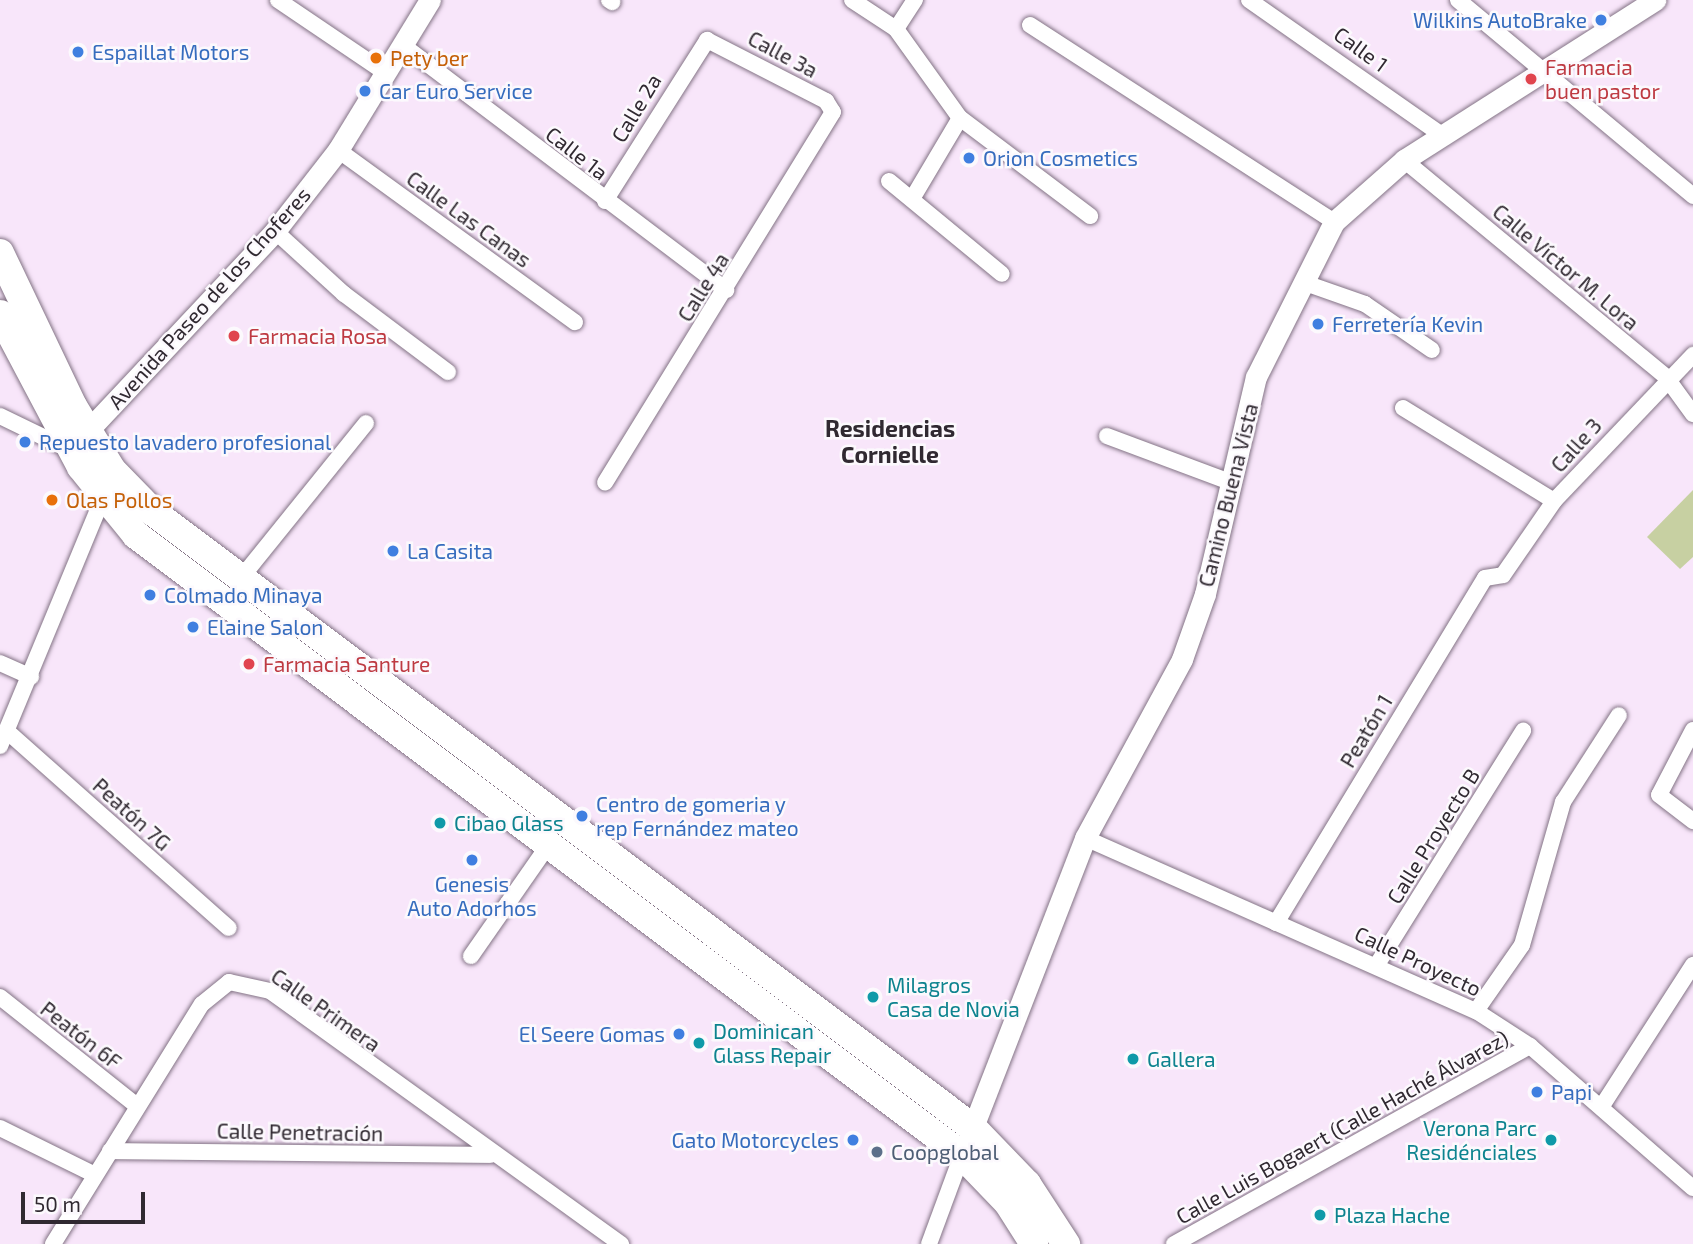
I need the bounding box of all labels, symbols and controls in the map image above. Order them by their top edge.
place label: Wilkins AutoBrake [1413,7,1587,33]
marker: Wilkins AutoBrake [1593,12,1609,28]
street label: Calle 1 [1329,21,1393,77]
street label: Calle 3a [744,25,822,83]
place label: Espaillat Motors [92,39,249,65]
marker: Espaillat Motors [70,44,86,60]
place label: Pety ber [390,45,469,71]
marker: Pety ber [368,50,384,66]
place label: Farmacia buen pastor [1545,54,1660,104]
street label: Calle 2a [606,69,666,147]
marker: Farmacia buen pastor [1523,71,1539,87]
place label: Car Euro Service [379,78,533,104]
marker: Car Euro Service [357,83,373,99]
street label: Calle 1a [541,121,613,185]
place label: Orion Cosmetics [983,145,1138,171]
marker: Orion Cosmetics [961,150,977,166]
street label: Calle Las Canas [402,165,536,273]
street label: Avenida Paseo de los Choferes [103,182,315,414]
street label: Calle Víctor M. Lora [1488,198,1644,336]
street label: Calle 4a [672,248,734,326]
place label: Ferretería Kevin [1332,311,1483,337]
marker: Ferretería Kevin [1310,316,1326,332]
place label: Farmacia Rosa [248,323,387,349]
marker: Farmacia Rosa [226,328,242,344]
street label: Camino Buena Vista [1193,400,1263,590]
street label: Calle 3 [1545,413,1607,477]
district label: Residencias Cornielle [825,414,955,468]
place label: Repuesto lavadero profesional [39,429,331,455]
marker: Repuesto lavadero profesional [17,434,33,450]
place label: Olas Pollos [66,487,172,513]
marker: Olas Pollos [44,492,60,508]
place label: La Casita [407,538,493,564]
marker: La Casita [385,543,401,559]
place label: Colmado Minaya [164,582,323,608]
marker: Colmado Minaya [142,587,158,603]
place label: Elaine Salon [207,614,324,640]
marker: Elaine Salon [185,619,201,635]
place label: Farmacia Santure [263,651,430,677]
marker: Farmacia Santure [241,656,257,672]
street label: Peatón 1 [1335,690,1397,772]
street label: Calle Proyecto B [1381,764,1485,908]
street label: Peatón 7G [88,773,176,855]
place label: Centro de gomeria y rep Fernández mateo [596,791,799,841]
marker: Centro de gomeria y rep Fernández mateo [574,808,590,824]
place label: Cibao Glass [454,810,564,836]
marker: Cibao Glass [432,815,448,831]
marker: Genesis Auto Adorhos [464,852,480,868]
place label: Genesis Auto Adorhos [407,871,537,921]
street label: Calle Proyecto [1351,921,1485,1001]
street label: Calle Primera [267,963,385,1057]
place label: Milagros Casa de Novia [887,972,1020,1022]
marker: Milagros Casa de Novia [865,989,881,1005]
street label: Peatón 6F [36,996,126,1074]
place label: Dominican Glass Repair [713,1018,831,1068]
place label: El Seere Gomas [518,1021,665,1047]
street label: Calle Luis Bogaert (Calle Haché Álvarez) [1171,1025,1513,1229]
marker: El Seere Gomas [671,1026,687,1042]
marker: Dominican Glass Repair [691,1035,707,1051]
place label: Gallera [1147,1046,1215,1072]
marker: Gallera [1125,1051,1141,1067]
place label: Papi [1551,1079,1592,1105]
marker: Papi [1529,1084,1545,1100]
place label: Verona Parc Residénciales [1406,1115,1537,1165]
street label: Calle Penetración [217,1118,383,1146]
place label: Gato Motorcycles [672,1127,839,1153]
marker: Gato Motorcycles [845,1132,861,1148]
marker: Verona Parc Residénciales [1543,1132,1559,1148]
place label: Coopglobal [891,1139,999,1165]
marker: Coopglobal [869,1144,885,1160]
scale bar [24,1178,149,1222]
text: 50 m [34,1191,81,1216]
place label: Plaza Hache [1334,1202,1450,1228]
marker: Plaza Hache [1312,1207,1328,1223]

